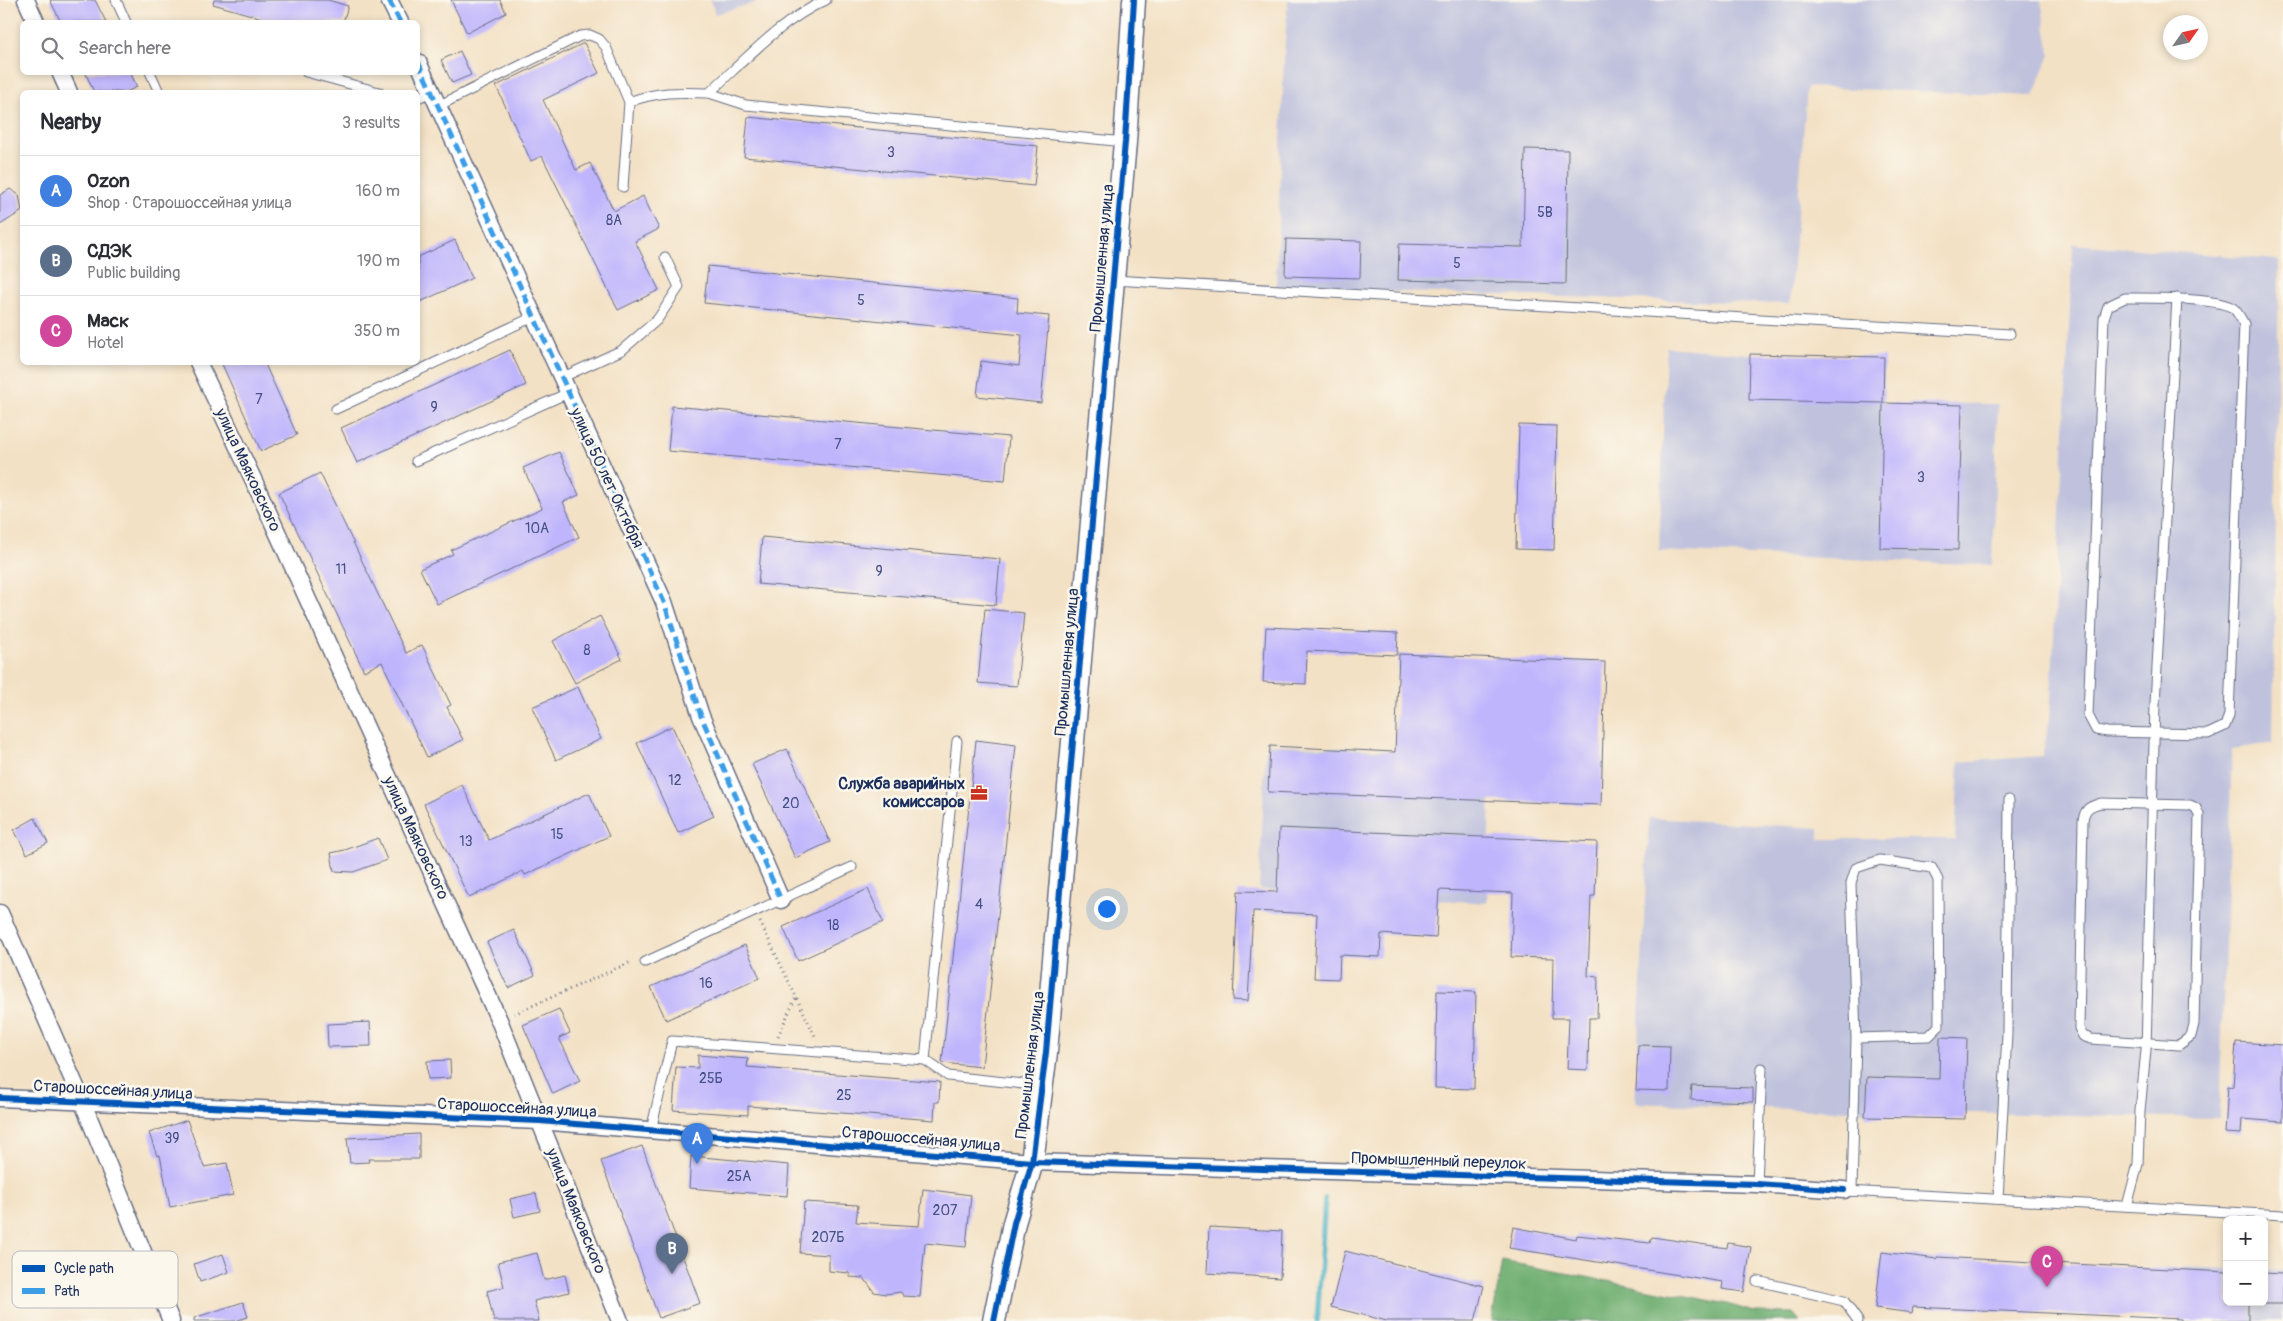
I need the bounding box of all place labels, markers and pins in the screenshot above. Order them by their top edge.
place label: Служба аварийных комиссаров [838,774,965,812]
office icon: Служба аварийных комиссаров [969,783,989,803]
pin: A [681,1123,713,1164]
pin: B [656,1233,688,1274]
pin: C [2031,1246,2063,1287]

